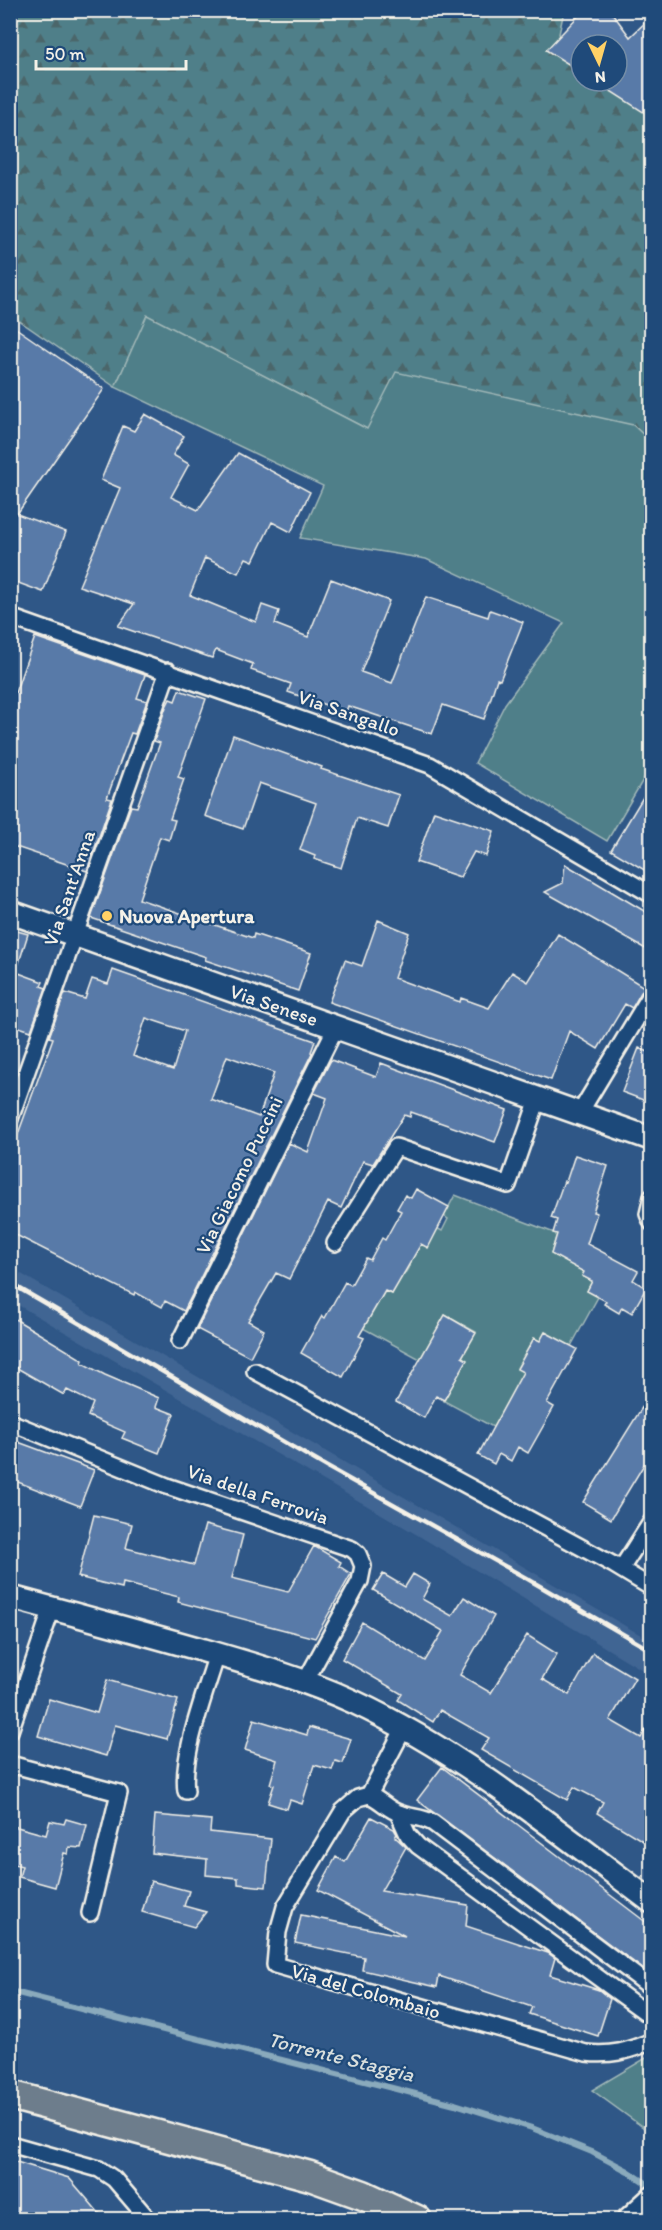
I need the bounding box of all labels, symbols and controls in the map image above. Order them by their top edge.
scale bar [36,33,186,71]
north arrow [569,33,629,93]
text: 50 m [45,43,85,65]
text: N [594,68,606,87]
street label: Via Sangallo [295,684,403,742]
street label: Via Sant'Anna [38,826,100,949]
place label: Nuova Apertura [119,904,255,929]
marker: Nuova Apertura [100,909,114,923]
street label: Via Senese [227,979,321,1031]
street label: Via Giacomo Puccini [190,1092,288,1258]
street label: Via della Ferrovia [184,1459,332,1529]
street label: Via del Colombaio [289,1958,443,2024]
water label: Torrente Staggia [265,2026,417,2087]

